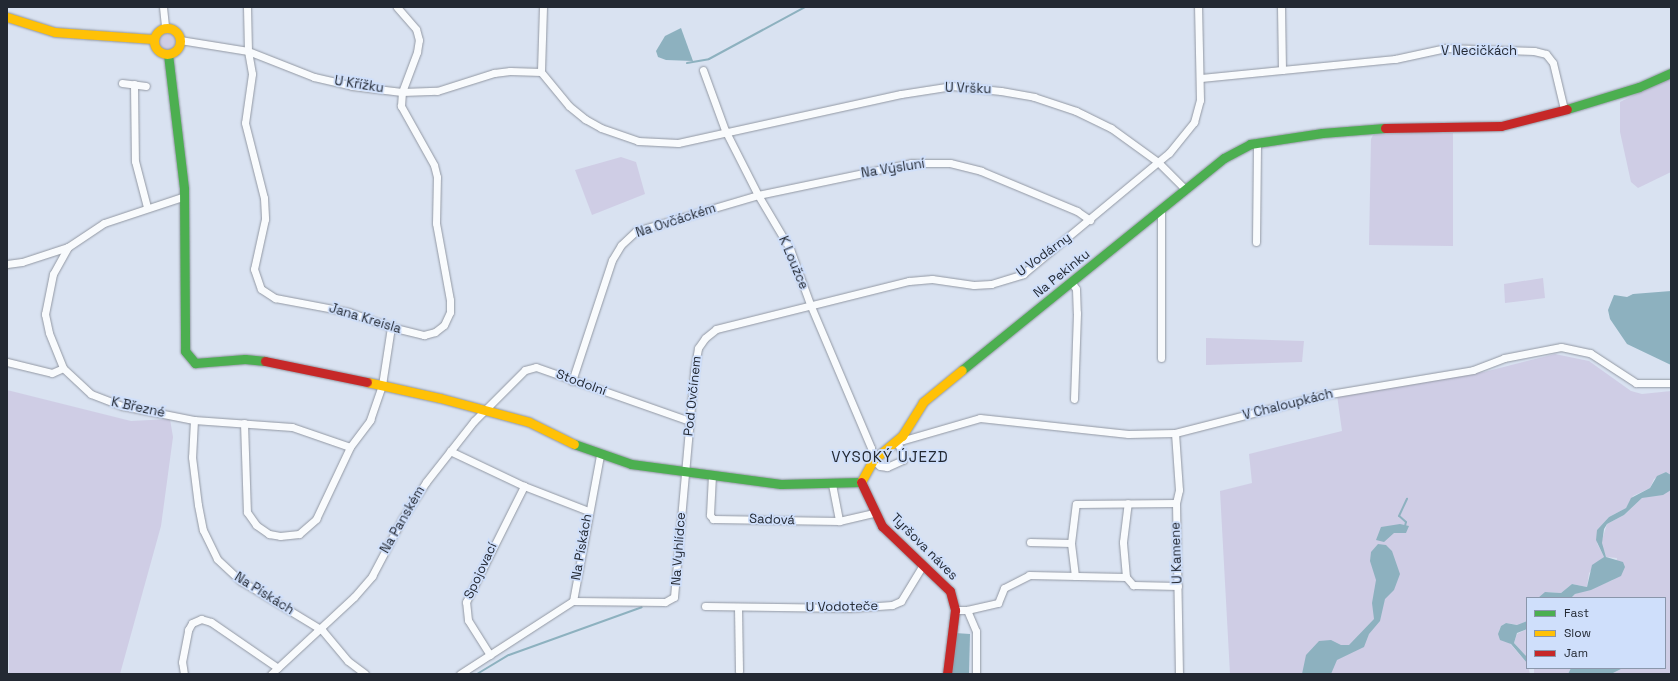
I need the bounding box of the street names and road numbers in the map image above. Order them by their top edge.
street label: V Necičkách [1441,43,1517,59]
street label: U Křížku [333,73,385,97]
street label: U Vršku [944,80,992,98]
street label: Na Výsluní [860,156,926,182]
street label: Na Ovčáckém [634,201,718,241]
street label: U Vodárny [1013,230,1075,280]
street label: K Loužce [775,234,811,292]
street label: Na Pekinku [1031,247,1093,301]
street label: Jana Kreisla [327,301,403,337]
street label: Pod Ovčínem [681,355,705,437]
street label: Stodolní [554,367,608,399]
street label: V Chaloupkách [1241,386,1335,424]
street label: K Březné [110,395,166,421]
street label: Na Panském [378,484,428,556]
street label: Tyršova náves [887,510,961,584]
street label: Sadová [749,511,795,529]
street label: Na Vyhlídce [669,512,689,586]
street label: Na Pískách [568,513,596,581]
street label: U Kamene [1168,522,1186,584]
street label: Spojovací [461,540,501,602]
street label: Na Pískách [231,570,297,618]
street label: U Vodoteče [806,599,878,615]

